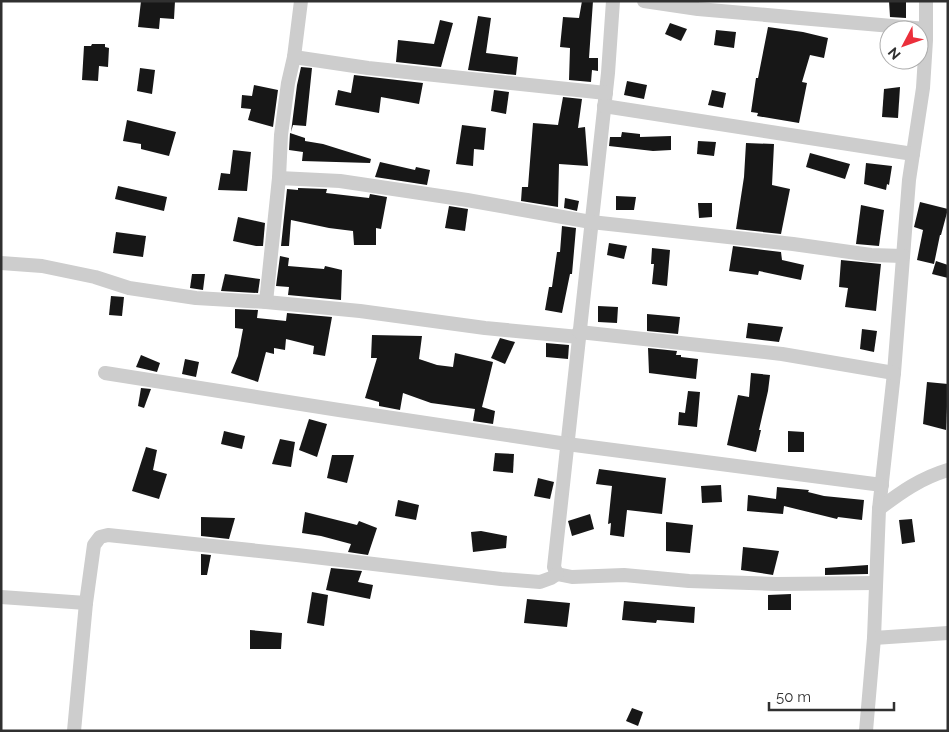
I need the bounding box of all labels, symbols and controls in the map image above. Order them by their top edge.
north arrow [879,20,929,70]
text: N [885,44,904,63]
scale bar [769,680,894,712]
text: 50 m [776,688,811,706]

